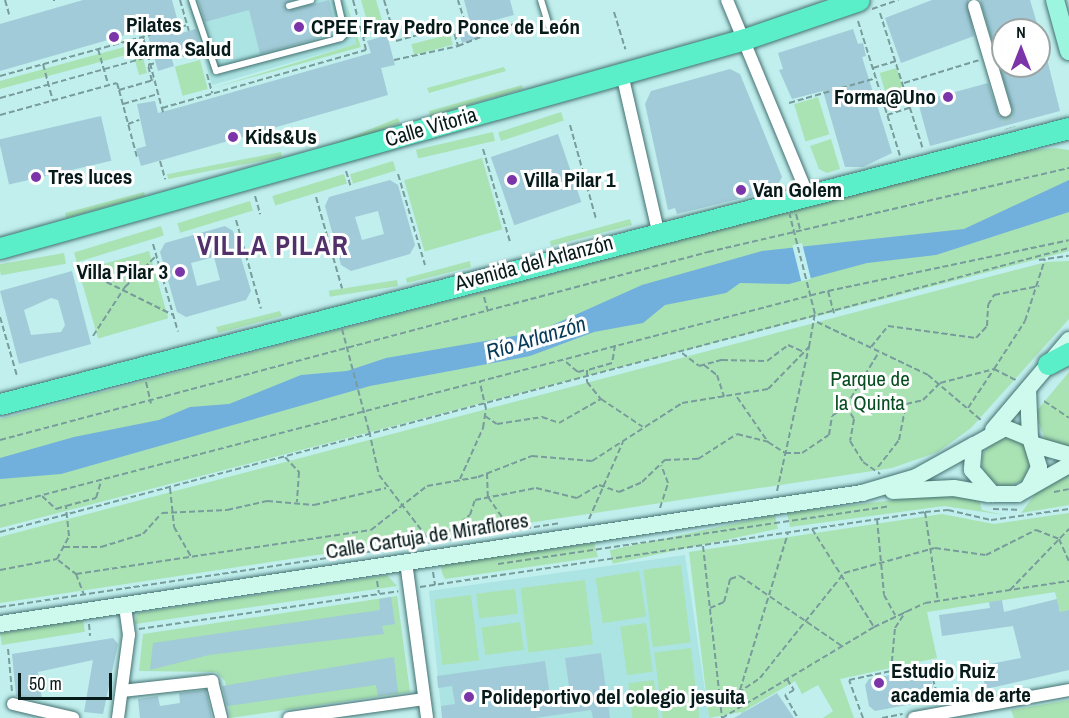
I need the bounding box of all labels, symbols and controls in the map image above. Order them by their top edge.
place label: Pilates Karma Salud [126,12,231,62]
place label: CPEE Fray Pedro Ponce de León [311,14,580,40]
north arrow [991,18,1051,78]
marker: CPEE Fray Pedro Ponce de León [292,20,306,34]
text: N [1016,21,1026,43]
marker: Pilates Karma Salud [107,30,121,44]
place label: Forma@Uno [834,84,936,110]
marker: Forma@Uno [941,90,955,104]
street label: Calle Vitoria [382,102,480,152]
place label: Kids&Us [245,124,317,150]
marker: Kids&Us [226,130,240,144]
place label: Tres luces [48,164,132,190]
place label: Villa Pilar 1 [524,167,616,193]
marker: Tres luces [29,170,43,184]
marker: Villa Pilar 1 [505,173,519,187]
place label: Van Golem [753,177,842,203]
marker: Van Golem [734,183,748,197]
district label: VILLA PILAR [196,230,350,262]
street label: Avenida del Arlanzón [452,230,616,296]
place label: Villa Pilar 3 [76,259,168,285]
marker: Villa Pilar 3 [173,265,187,279]
water label: Río Arlanzón [482,310,590,366]
park label: Parque de la Quinta [830,366,910,416]
street label: Calle Cartuja de Miraflores [324,508,530,564]
place label: Estudio Ruiz academia de arte [891,658,1031,708]
scale bar [21,661,116,699]
text: 50 m [29,671,62,696]
marker: Estudio Ruiz academia de arte [872,676,886,690]
place label: Polideportivo del colegio jesuita [481,684,745,710]
marker: Polideportivo del colegio jesuita [462,690,476,704]

